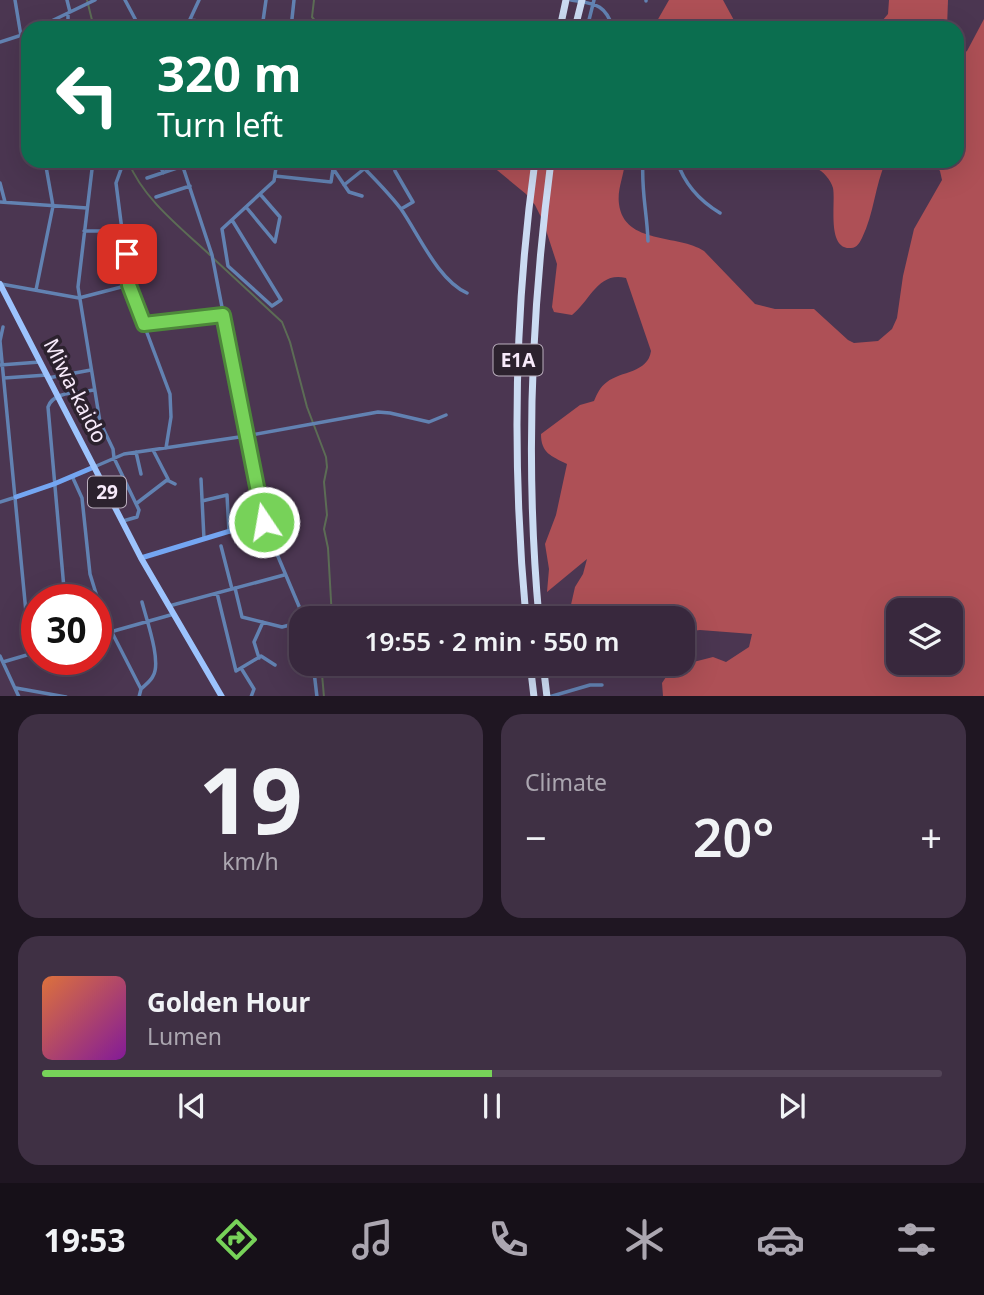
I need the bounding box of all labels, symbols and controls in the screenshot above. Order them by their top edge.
text: 320 m [157,40,302,106]
icon: left [42,49,133,140]
text: Turn left [157,103,283,146]
pin [97,224,157,284]
icon: arrive [108,235,146,273]
street label: Miwa-kaido [38,334,114,447]
road number: E1A [494,344,542,376]
road number: 29 [88,477,126,508]
position arrow [227,485,301,559]
speed limit sign: 30 [21,584,112,675]
map controls [886,598,963,675]
button: layers [886,598,963,675]
text: 19:55 · 2 min · 550 m [365,623,619,659]
text: 19 [198,737,303,861]
text: Climate [525,766,607,798]
text: 20° [693,801,774,872]
text: − [525,811,547,863]
text: + [920,811,942,863]
text: km/h [222,845,279,877]
text: Golden Hour [147,984,310,1020]
text: Lumen [147,1020,222,1052]
icon: previous [173,1087,211,1125]
icon: pause [473,1087,511,1125]
icon: next [773,1087,811,1125]
icon: directions [212,1215,261,1264]
icon: music [348,1215,397,1264]
icon: phone [484,1215,533,1264]
icon: climate [620,1215,669,1264]
icon: car [756,1215,805,1264]
icon: filters [892,1215,941,1264]
text: 19:53 [43,1218,126,1261]

